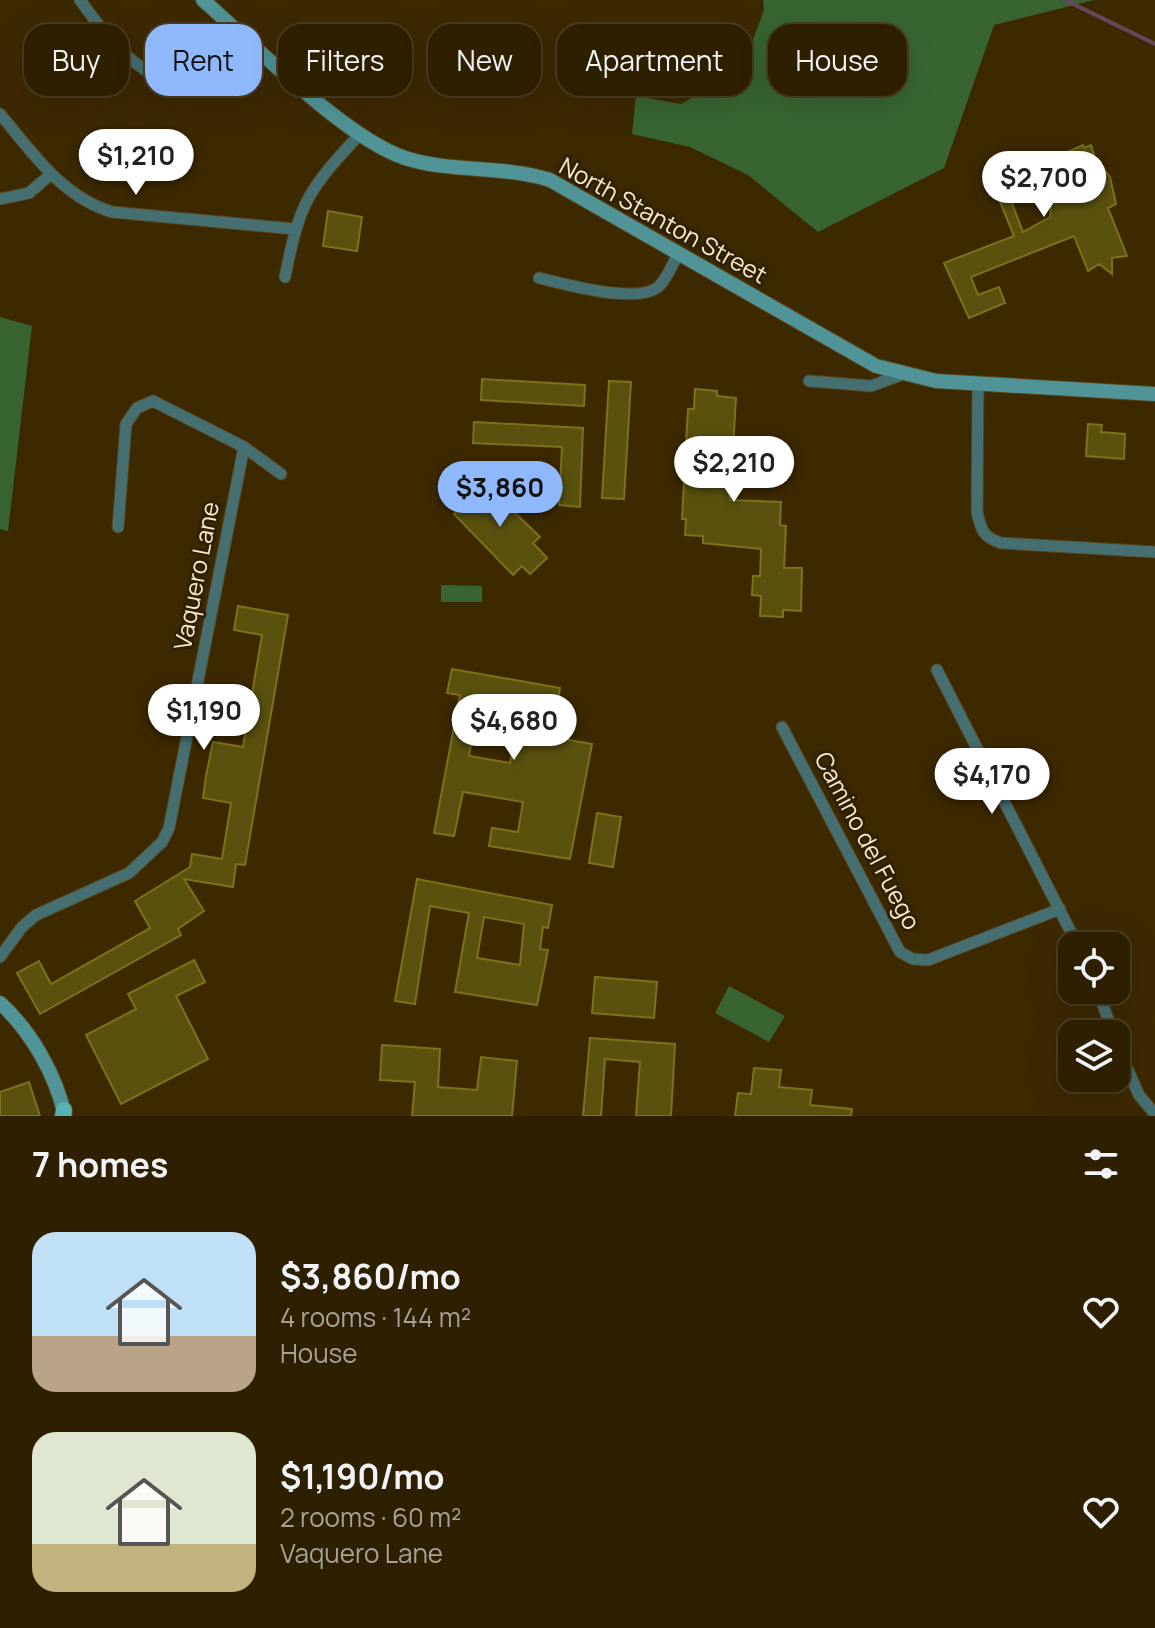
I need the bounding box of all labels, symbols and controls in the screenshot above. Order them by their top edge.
chip: Buy [24,24,129,96]
chip: Rent [145,24,262,96]
chip: Filters [278,24,412,96]
chip: New [428,24,541,96]
chip: Apartment [557,24,752,96]
chip: House [768,24,907,96]
pin: $1,210 [71,129,201,197]
text: $1,210 [97,137,175,173]
street label: North Stanton Street [554,149,774,291]
pin: $2,700 [979,151,1109,219]
text: $2,700 [1000,159,1088,195]
pin: $2,210 [669,436,799,504]
text: $2,210 [692,444,776,480]
pin: $3,860 [435,461,565,529]
text: $3,860 [456,469,544,505]
street label: Vaquero Lane [165,499,226,653]
pin: $1,190 [139,684,269,752]
text: $1,190 [166,692,242,728]
pin: $4,680 [449,694,579,762]
text: $4,680 [470,702,558,738]
street label: Camino del Fuego [807,746,929,935]
pin: $4,170 [927,748,1057,816]
text: $4,170 [953,756,1031,792]
map controls [1058,932,1130,1092]
button: locate [1058,932,1130,1004]
button: layers [1058,1020,1130,1092]
text: 7 homes [32,1141,168,1187]
icon: filters [1079,1142,1123,1186]
text: $3,860/mo [280,1253,461,1299]
icon: home [96,1264,192,1360]
icon: heart [1079,1290,1123,1334]
text: 4 rooms · 144 m² [280,1299,471,1335]
text: House [280,1335,357,1371]
text: $1,190/mo [280,1453,445,1499]
icon: home [96,1464,192,1560]
icon: heart [1079,1490,1123,1534]
text: 2 rooms · 60 m² [280,1499,462,1535]
text: Vaquero Lane [280,1535,443,1571]

